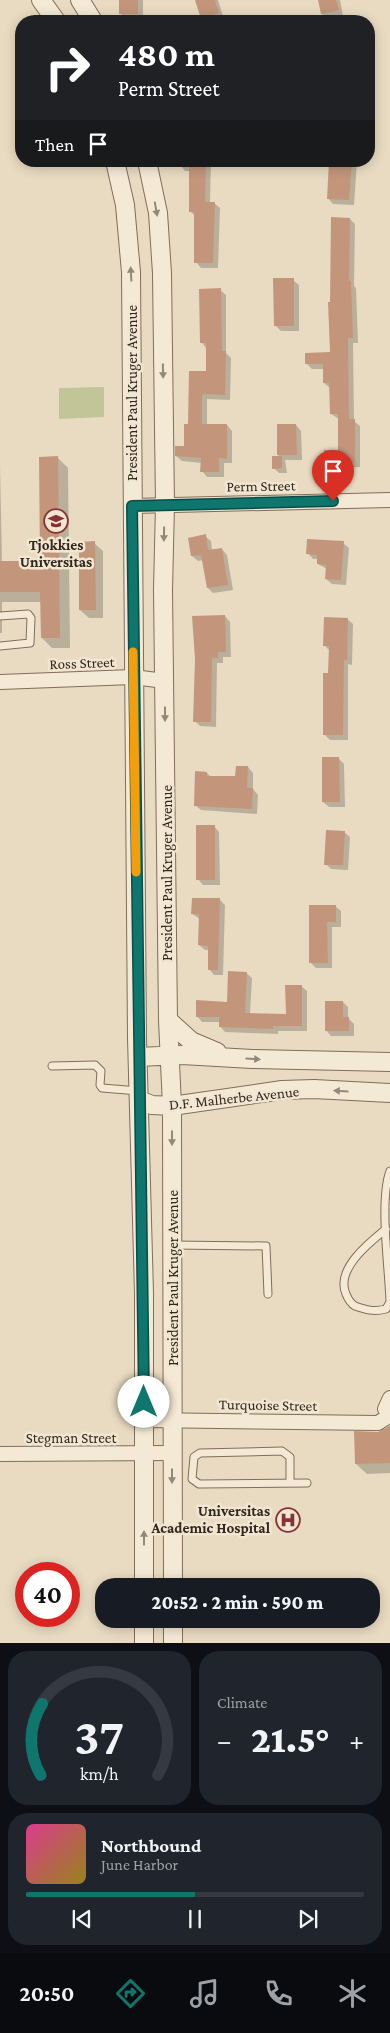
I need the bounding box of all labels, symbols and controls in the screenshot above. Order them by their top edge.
icon: right [35,35,100,100]
text: 480 m [118,35,215,74]
text: Perm Street [118,76,219,101]
icon: arrive [84,130,112,158]
text: Then [35,134,74,155]
one-way arrow [153,201,161,217]
one-way arrow [127,266,135,282]
street label: President Paul Kruger Avenue [124,304,141,481]
one-way arrow [159,363,167,379]
pin [312,450,354,501]
icon: arrive [319,457,347,485]
street label: Perm Street [226,477,297,495]
school or university icon: Tjokkies Universitas [43,508,69,534]
one-way arrow [160,526,168,542]
place label: Tjokkies Universitas [20,537,92,570]
street label: Ross Street [49,654,116,672]
one-way arrow [162,706,170,722]
street label: President Paul Kruger Avenue [159,784,176,961]
one-way arrow [245,1056,261,1064]
street label: D.F. Malherbe Avenue [168,1083,300,1113]
one-way arrow [333,1086,349,1094]
one-way arrow [168,1130,176,1146]
street label: President Paul Kruger Avenue [165,1189,182,1366]
position arrow [117,1375,169,1427]
street label: Turquoise Street [219,1396,318,1415]
street label: Stegman Street [26,1430,117,1447]
one-way arrow [168,1468,176,1484]
place label: Universitas Academic Hospital [150,1503,271,1536]
hospital icon: Universitas Academic Hospital [275,1507,301,1533]
one-way arrow [140,1529,148,1545]
speed limit sign: 40 [15,1562,80,1627]
text: 20:52 · 2 min · 590 m [152,1592,323,1613]
text: Climate [217,1694,267,1711]
text: 37 [75,1707,124,1765]
text: 21.5° [251,1718,330,1760]
text: − [217,1725,232,1756]
text: + [349,1725,364,1756]
text: km/h [80,1764,119,1784]
text: Northbound [101,1835,201,1856]
text: June Harbor [101,1856,178,1873]
icon: previous [68,1905,96,1933]
icon: pause [181,1905,209,1933]
icon: next [294,1905,322,1933]
icon: directions [113,1976,148,2011]
icon: music [187,1976,222,2011]
icon: phone [261,1976,296,2011]
icon: climate [335,1976,370,2011]
text: 20:50 [20,1981,74,2006]

